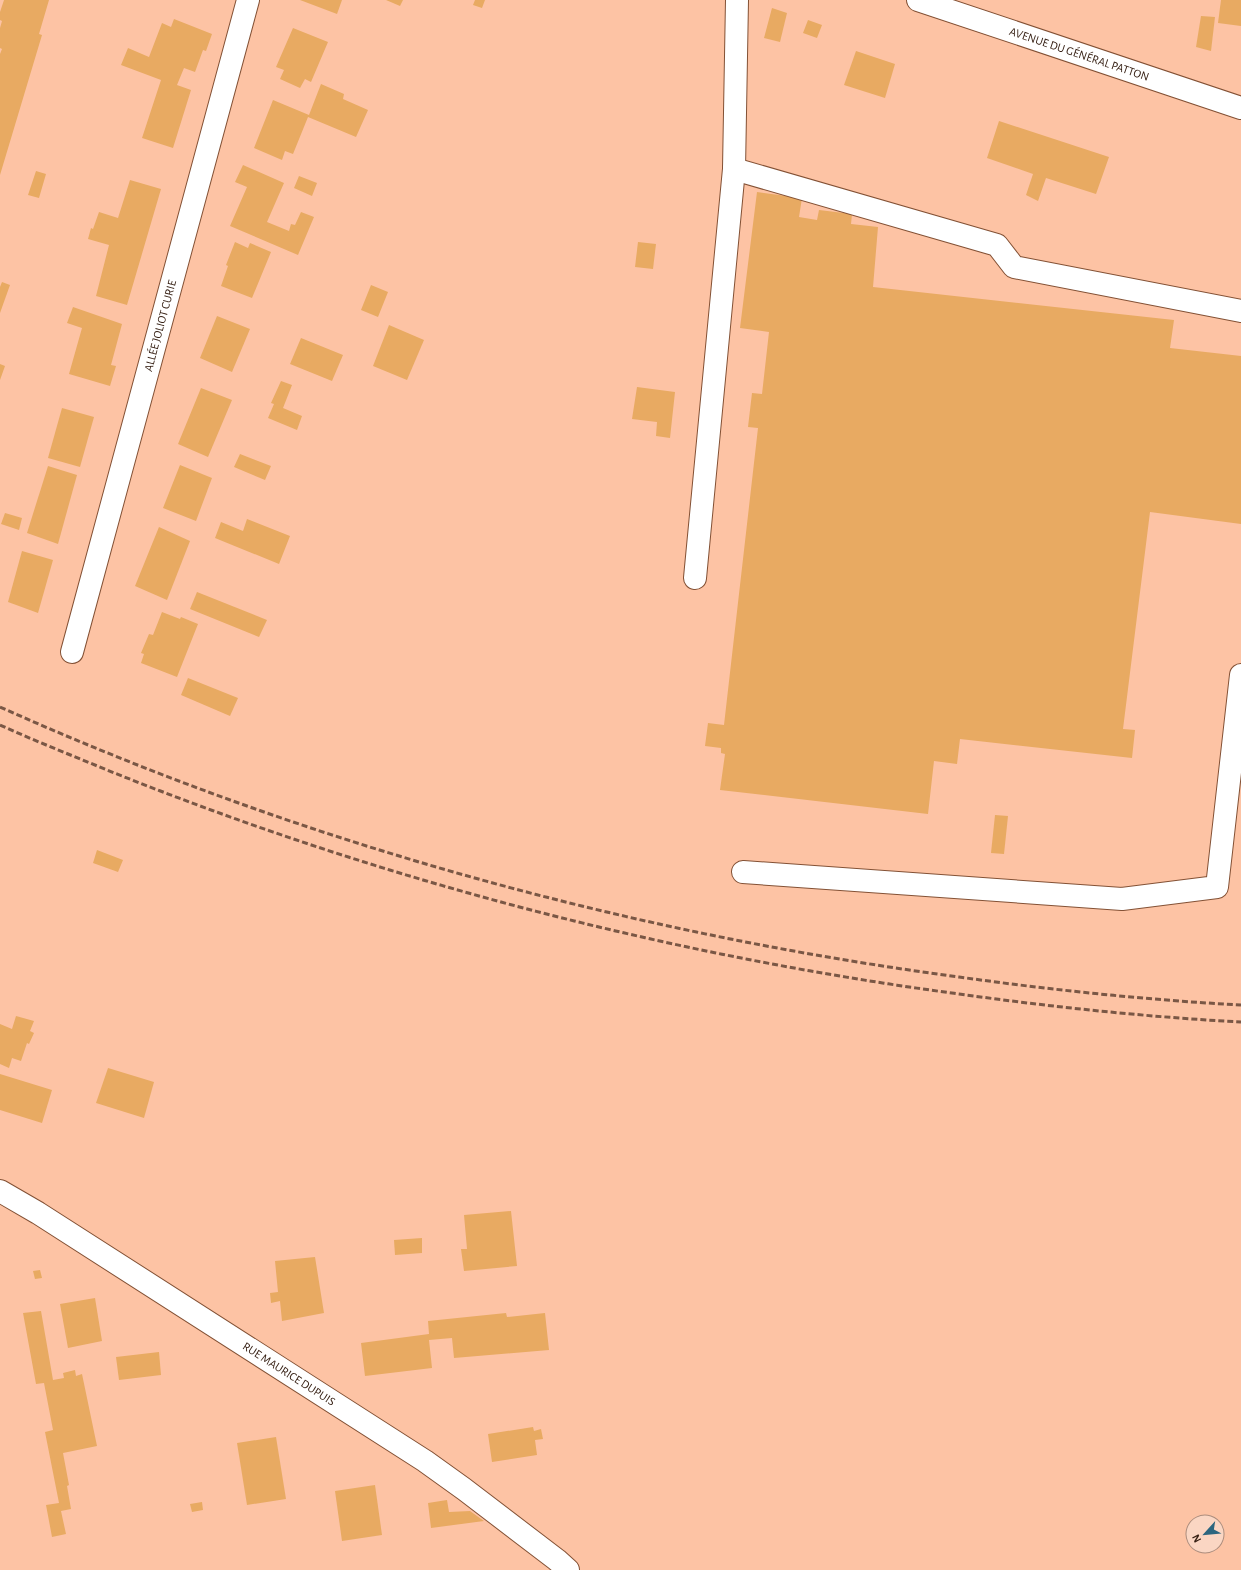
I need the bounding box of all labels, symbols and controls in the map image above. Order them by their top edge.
street label: AVENUE DU GÉNÉRAL PATTON [1008,25,1151,83]
street label: ALLÉE JOLIOT CURIE [142,278,178,373]
street label: RUE MAURICE DUPUIS [241,1340,338,1408]
north arrow [1185,1514,1225,1554]
text: N [1190,1532,1203,1544]

